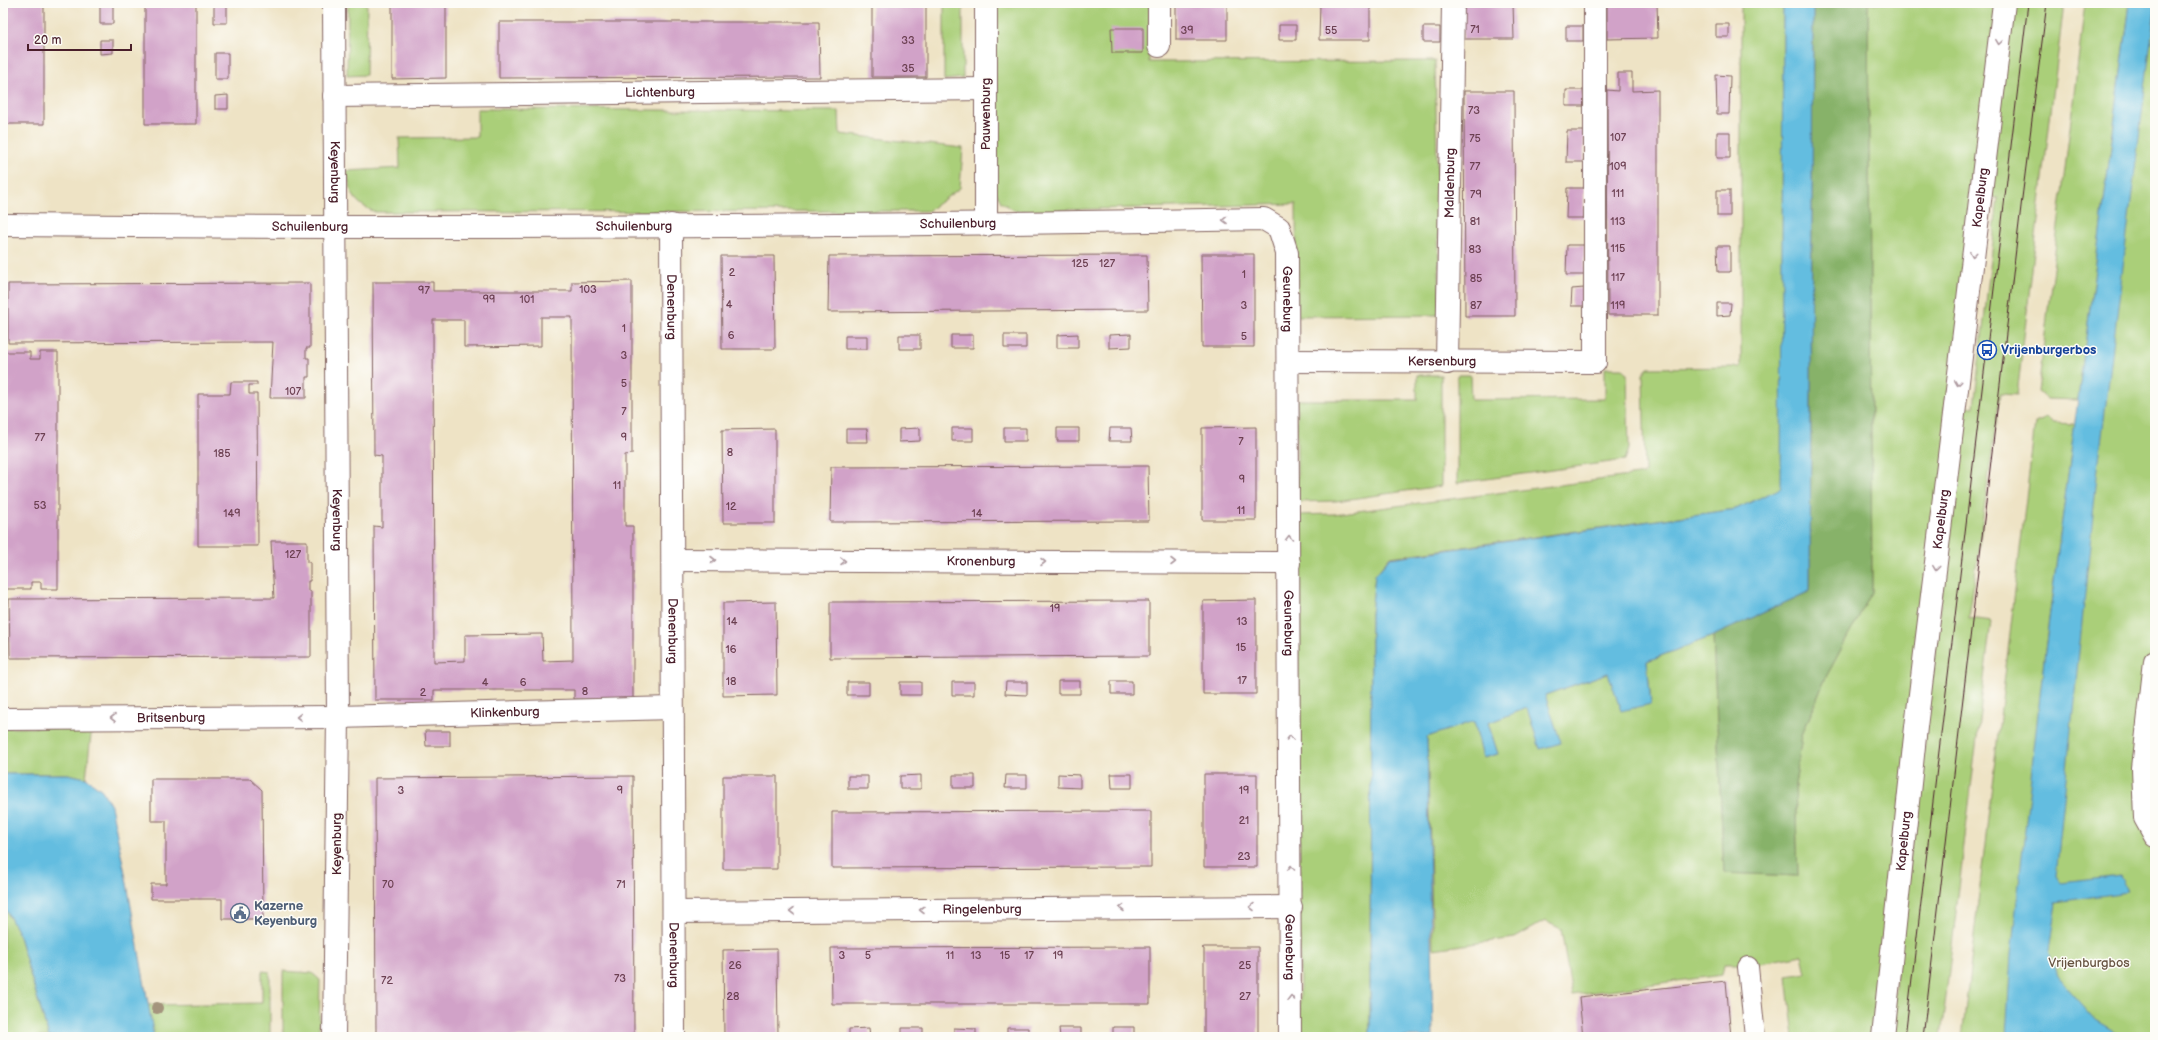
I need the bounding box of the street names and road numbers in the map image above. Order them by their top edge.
street label: Pauwenburg [978,78,994,150]
street label: Lichtenburg [625,84,695,101]
street label: Keyenburg [327,141,343,203]
street label: Maldenburg [1441,148,1459,218]
street label: Kapelburg [1969,167,1992,228]
street label: Schuilenburg [920,215,996,232]
street label: Schuilenburg [596,218,672,235]
street label: Schuilenburg [272,219,348,235]
street label: Geuneburg [1279,266,1295,332]
street label: Denenburg [663,274,679,340]
street label: Kersenburg [1408,353,1476,370]
street label: Kapelburg [1930,488,1953,550]
street label: Keyenburg [329,489,345,551]
street label: Kronenburg [946,553,1016,570]
street label: Geuneburg [1280,590,1297,656]
street label: Denenburg [664,598,681,664]
street label: Klinkenburg [470,704,540,721]
street label: Britsenburg [137,710,205,726]
street label: Kapelburg [1893,810,1915,872]
street label: Keyenburg [329,813,345,875]
street label: Ringelenburg [942,901,1022,918]
street label: Geuneburg [1282,914,1298,980]
street label: Denenburg [666,922,682,988]

